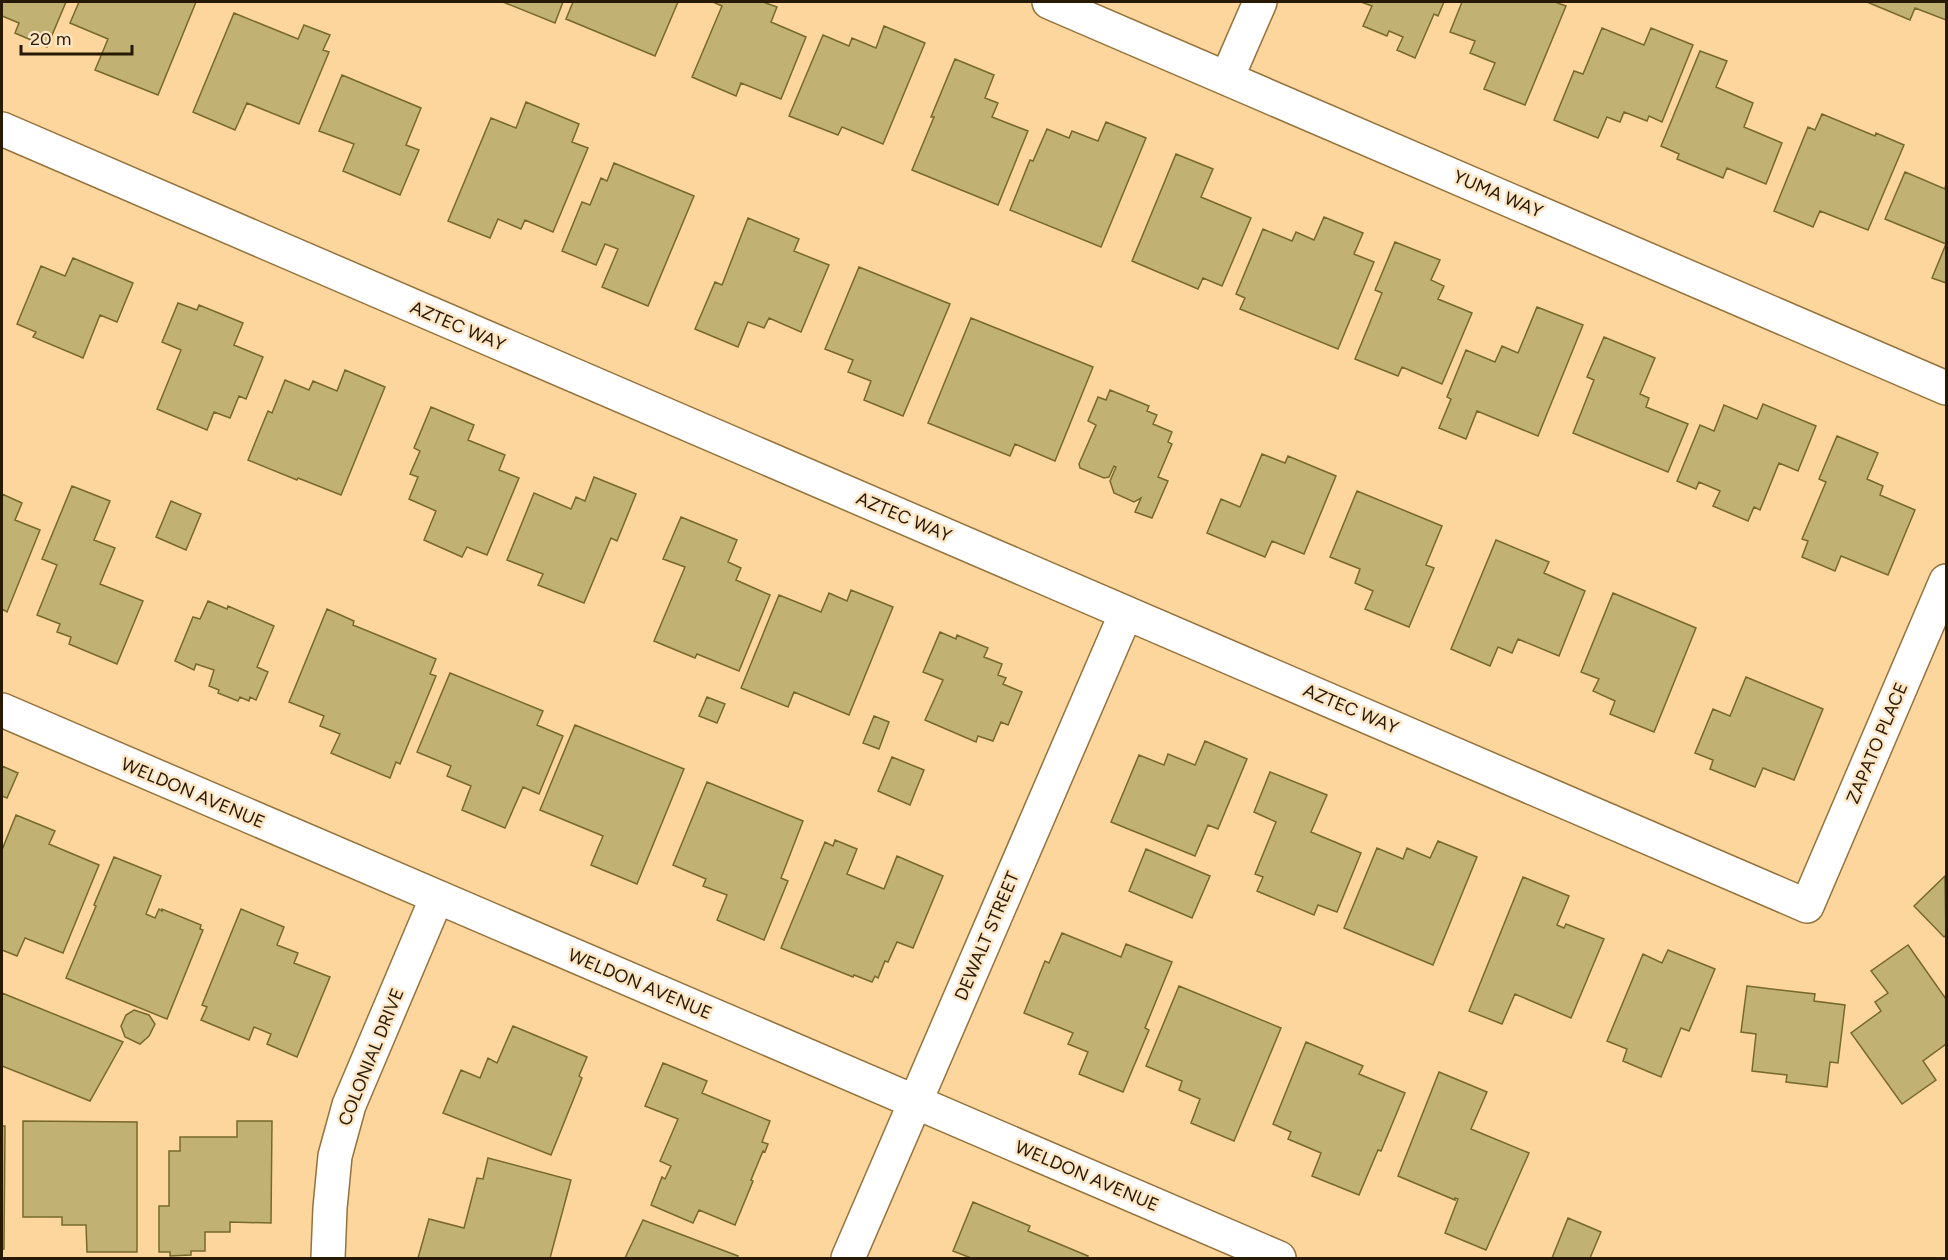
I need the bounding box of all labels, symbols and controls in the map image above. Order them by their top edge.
scale bar [21,18,132,56]
text: 20 m [30,28,71,50]
street label: YUMA WAY [1450,165,1546,223]
street label: AZTEC WAY [407,296,509,356]
street label: AZTEC WAY [853,487,955,547]
street label: AZTEC WAY [1300,679,1402,739]
street label: ZAPATO PLACE [1842,679,1912,807]
street label: WELDON AVENUE [118,753,268,833]
street label: DEWALT STREET [950,868,1024,1004]
street label: WELDON AVENUE [565,944,715,1024]
street label: COLONIAL DRIVE [333,985,409,1129]
street label: WELDON AVENUE [1012,1136,1162,1216]

